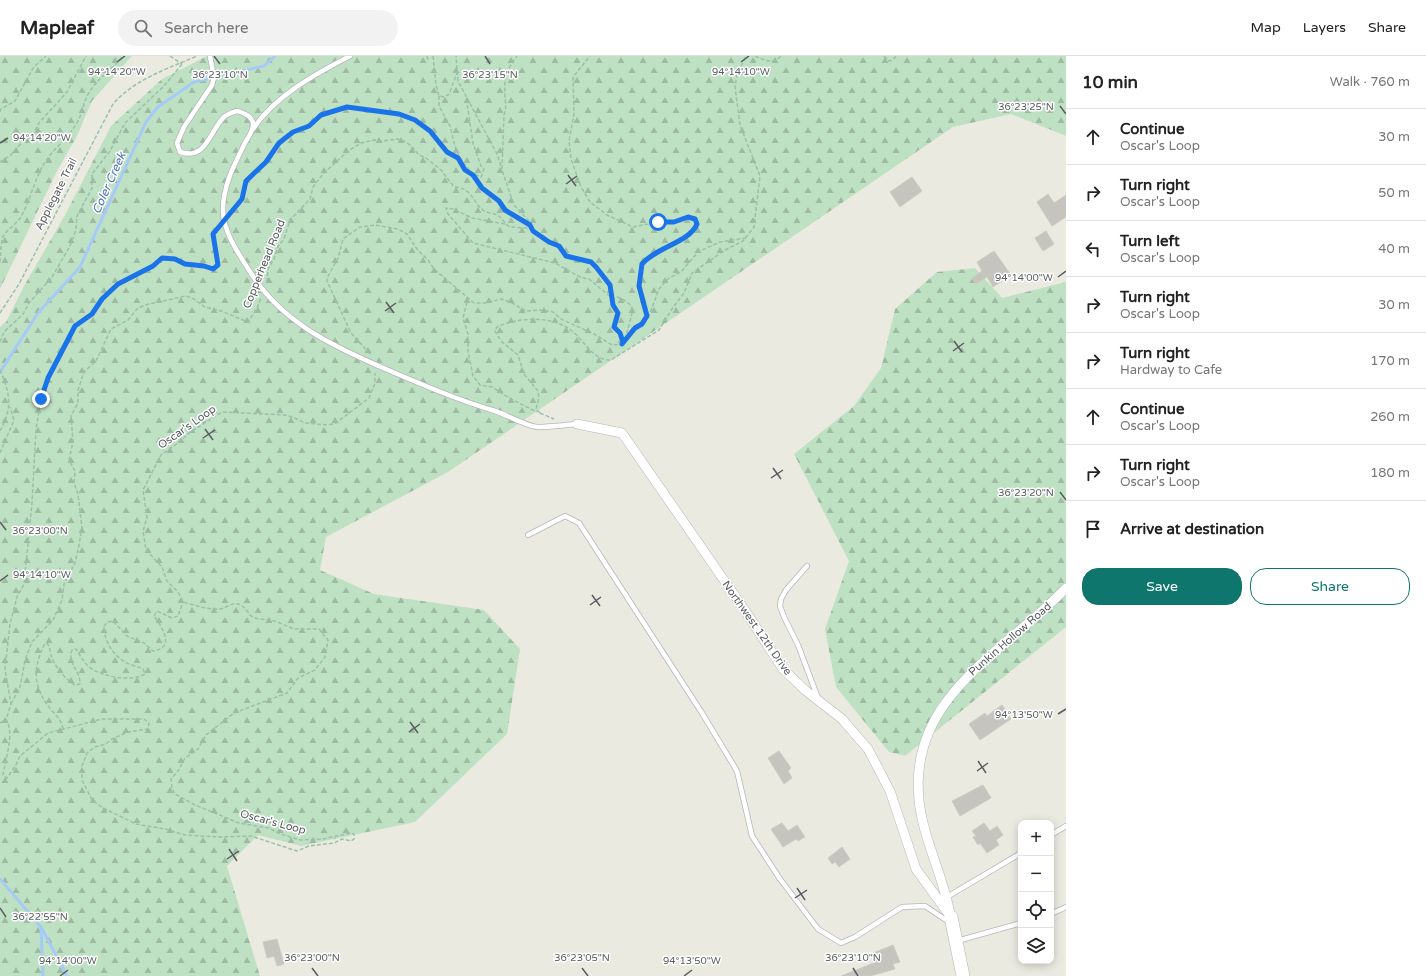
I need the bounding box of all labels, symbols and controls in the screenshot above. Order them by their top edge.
search box [118,10,398,46]
text: Mapleaf [20,17,94,39]
icon: search [132,17,154,39]
text: Search here [164,19,249,37]
text: Map [1251,19,1281,36]
text: Layers [1303,19,1346,36]
text: Share [1368,19,1406,36]
text: 94°14'20"W [88,66,146,78]
text: 94°14'10"W [712,66,770,78]
text: 36°23'10"N [192,69,248,81]
text: 36°23'15"N [462,69,518,81]
text: 10 min [1082,72,1138,93]
text: Walk · 760 m [1330,74,1410,90]
text: 36°23'25"N [998,101,1054,113]
text: Continue [1120,120,1184,138]
icon: ahead [1082,126,1104,148]
text: 30 m [1378,129,1410,145]
text: 94°14'20"W [13,132,71,144]
text: Oscar's Loop [1120,138,1200,154]
water label: Coler Creek [89,149,129,216]
street label: Applegate Trail [32,156,80,232]
text: Turn right [1120,176,1190,194]
icon: right [1082,182,1104,204]
text: 50 m [1378,185,1410,201]
text: Oscar's Loop [1120,194,1200,210]
route start [649,213,667,231]
street label: Copperhead Road [240,217,288,310]
text: Turn left [1120,232,1180,250]
icon: left [1082,238,1104,260]
text: 40 m [1378,241,1410,257]
text: Oscar's Loop [1120,250,1200,266]
text: 94°14'00"W [995,272,1053,284]
text: Turn right [1120,288,1190,306]
icon: right [1082,294,1104,316]
text: 30 m [1378,297,1410,313]
text: Oscar's Loop [1120,306,1200,322]
text: Turn right [1120,344,1190,362]
icon: right [1082,350,1104,372]
text: 170 m [1370,353,1410,369]
text: Hardway to Cafe [1120,362,1222,378]
route end [32,390,50,408]
text: Continue [1120,400,1184,418]
street label: Oscar's Loop [156,402,218,452]
icon: ahead [1082,406,1104,428]
text: 260 m [1370,409,1410,425]
text: Oscar's Loop [1120,418,1200,434]
text: Turn right [1120,456,1190,474]
icon: right [1082,462,1104,484]
text: 180 m [1370,465,1410,481]
text: Oscar's Loop [1120,474,1200,490]
text: 36°23'20"N [998,487,1054,499]
icon: arrive [1082,518,1104,540]
text: Arrive at destination [1120,520,1264,538]
text: 36°23'00"N [12,525,68,537]
button: Save [1082,568,1242,605]
button: Share [1250,568,1410,605]
text: 94°14'10"W [13,569,71,581]
street label: Northwest 12th Drive [719,578,795,678]
street label: Punkin Hollow Road [966,600,1054,678]
text: 94°13'50"W [995,709,1053,721]
street label: Oscar's Loop [239,807,307,837]
map controls [1018,820,1054,964]
button: + [1018,820,1054,856]
button: − [1018,856,1054,892]
button: locate [1018,892,1054,928]
text: 36°22'55"N [12,911,68,923]
button: layers [1018,928,1054,964]
text: 36°23'00"N [284,952,340,964]
text: 36°23'05"N [554,952,610,964]
text: 36°23'10"N [825,952,881,964]
text: 94°14'00"W [39,955,97,967]
text: 94°13'50"W [663,955,721,967]

